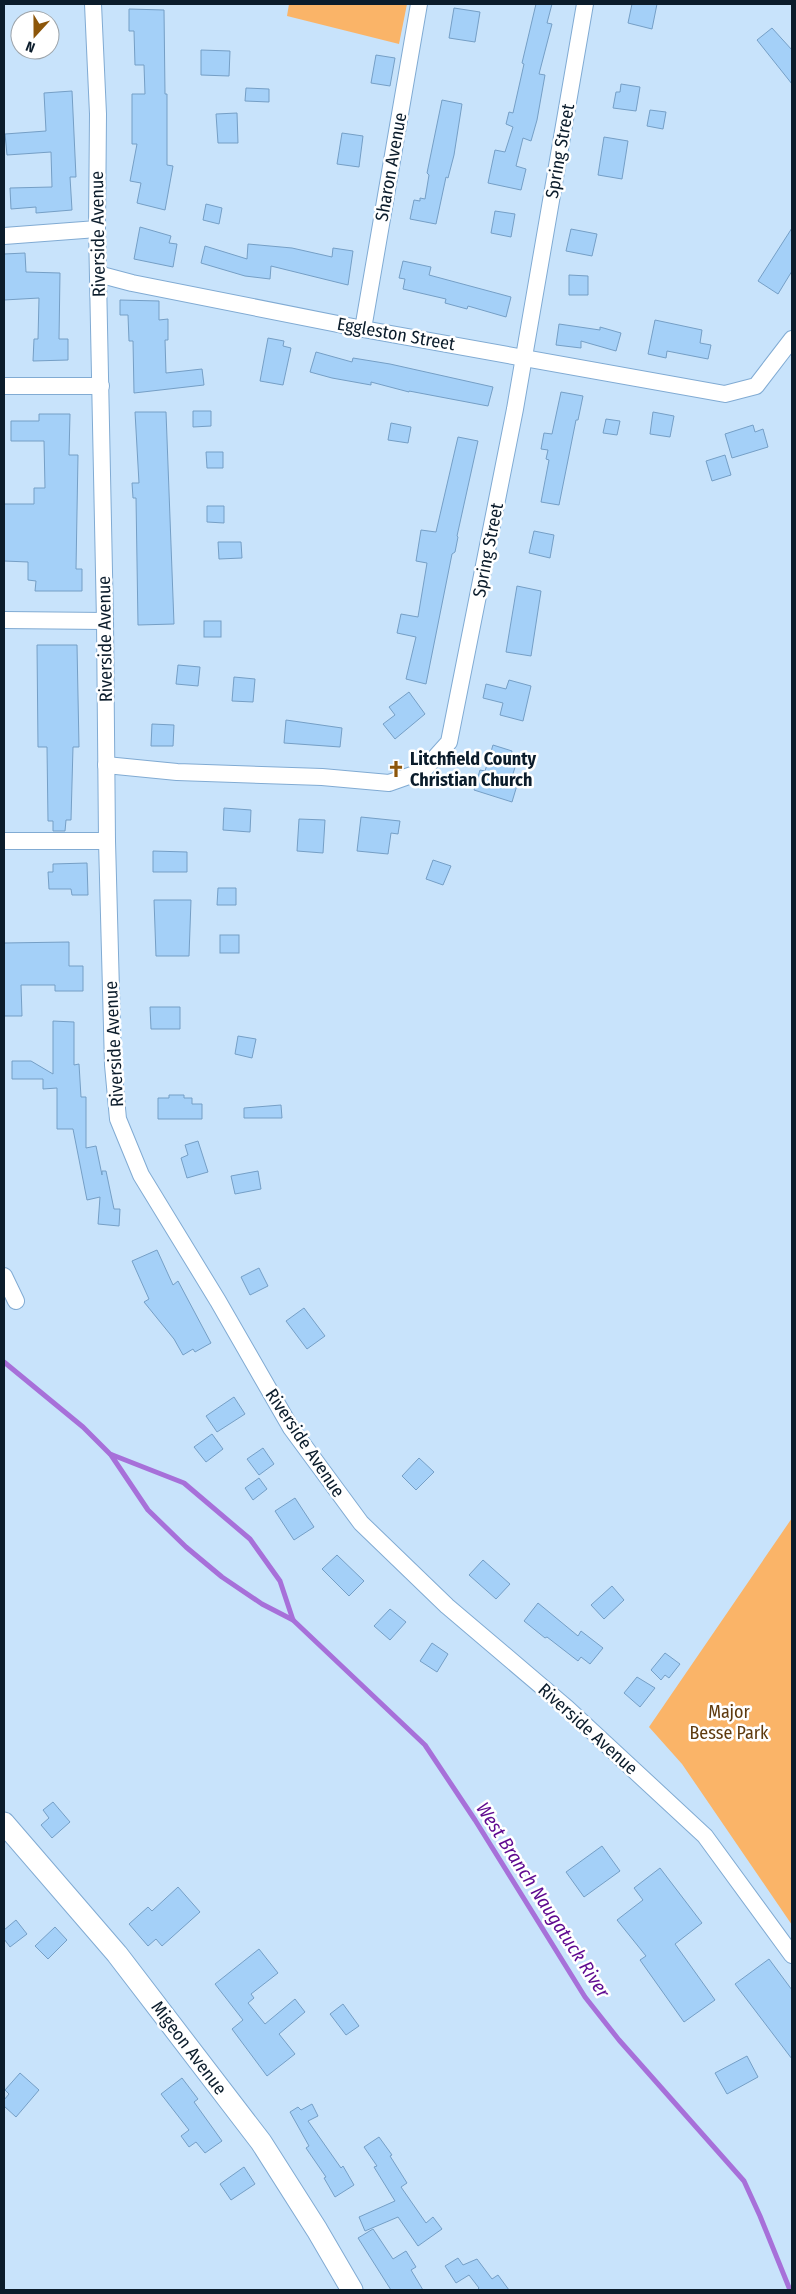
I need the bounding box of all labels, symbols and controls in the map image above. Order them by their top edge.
north arrow [10,10,60,60]
text: N [24,37,37,56]
street label: Spring Street [541,102,579,200]
street label: Sharon Avenue [371,111,411,223]
street label: Riverside Avenue [86,171,110,297]
street label: Eggleston Street [335,313,457,355]
street label: Spring Street [468,501,508,599]
street label: Riverside Avenue [93,576,117,702]
place label: Litchfield County Christian Church [410,748,536,791]
church icon: Litchfield County Christian Church [386,759,406,779]
street label: Riverside Avenue [100,980,128,1108]
street label: Riverside Avenue [261,1384,349,1502]
street label: Riverside Avenue [534,1679,642,1779]
park label: Major Besse Park [689,1701,769,1744]
water label: West Branch Naugatuck River [471,1798,616,2003]
street label: Migeon Avenue [147,1997,231,2099]

